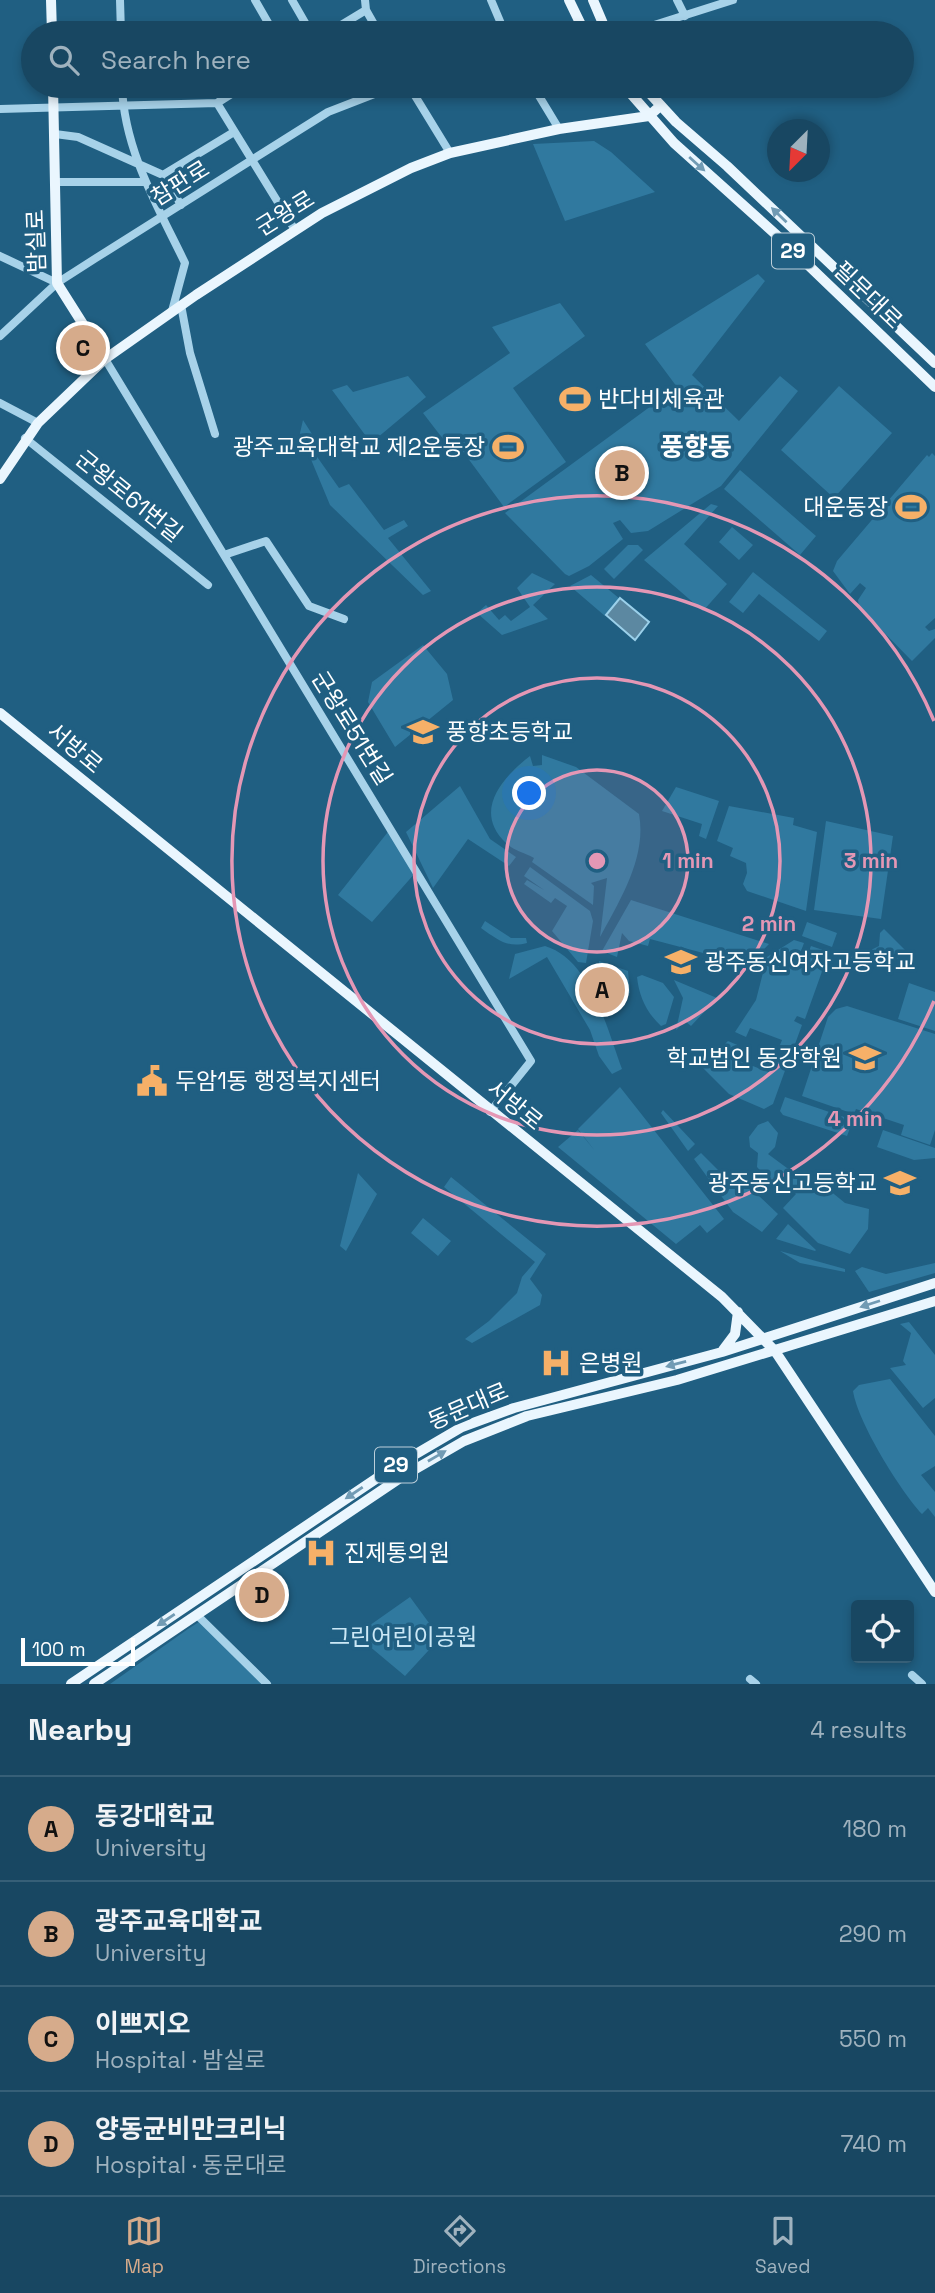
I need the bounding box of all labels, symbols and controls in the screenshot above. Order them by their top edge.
search box [21,21,914,98]
icon: search [45,41,83,79]
text: Search here [101,43,251,77]
north arrow [767,119,830,182]
street label: 참판로 [145,153,215,213]
one-way arrow [689,156,706,171]
street label: 군왕로 [250,183,320,243]
one-way arrow [770,206,787,223]
street label: 밤실로 [20,209,52,273]
road number: 29 [772,233,814,268]
street label: 필문대로 [827,255,909,335]
pin: C [60,322,106,374]
sports icon: 반다비체육관 [558,382,592,416]
place label: 반다비체육관 [598,384,725,414]
sports icon: 광주교육대학교 제2운동장 [491,430,525,464]
district label: 풍향동 [660,430,732,464]
place label: 광주교육대학교 제2운동장 [232,432,485,462]
street label: 군왕로61번길 [69,444,189,548]
pin: B [599,447,645,499]
sports icon: 대운동장 [894,490,928,524]
place label: 대운동장 [803,492,888,522]
street label: 군왕로51번길 [305,665,399,791]
school or university icon: 풍향초등학교 [406,715,440,749]
street label: 서방로 [41,716,109,780]
place label: 풍향초등학교 [446,717,573,747]
your location [512,776,546,810]
text: 1 min [662,847,714,874]
text: 3 min [844,847,898,874]
centre of rings [585,849,609,873]
text: 2 min [742,910,796,937]
school or university icon: 광주동신여자고등학교 [664,945,698,979]
place label: 광주동신여자고등학교 [704,947,916,977]
pin: A [579,964,625,1016]
school or university icon: 학교법인 동강학원 [848,1041,882,1075]
place label: 학교법인 동강학원 [667,1043,842,1073]
public building icon: 두암1동 행정복지센터 [135,1064,169,1098]
place label: 두암1동 행정복지센터 [175,1066,381,1096]
street label: 서방로 [481,1073,549,1137]
text: 4 min [827,1105,883,1132]
school or university icon: 광주동신고등학교 [883,1166,917,1200]
place label: 광주동신고등학교 [708,1168,877,1198]
one-way arrow [859,1299,880,1310]
hospital icon: 은병원 [539,1346,573,1380]
place label: 은병원 [579,1348,642,1378]
one-way arrow [665,1359,687,1370]
street label: 동문대로 [423,1376,513,1436]
road number: 29 [375,1448,417,1482]
one-way arrow [427,1450,446,1462]
one-way arrow [345,1486,364,1499]
hospital icon: 진제통의원 [304,1536,338,1570]
place label: 진제통의원 [344,1538,450,1568]
pin: D [239,1569,285,1621]
map controls [851,1600,914,1663]
button: locate [851,1600,914,1663]
one-way arrow [157,1613,175,1627]
park label: 그린어린이공원 [329,1622,477,1652]
scale bar [21,1635,135,1667]
text: 100 m [32,1637,86,1662]
text: Nearby [28,1710,132,1749]
text: 4 results [810,1715,907,1745]
text: 동강대학교 [95,1799,215,1833]
text: A [44,1814,58,1844]
text: 180 m [843,1814,907,1844]
text: University [95,1833,206,1863]
text: 광주교육대학교 [95,1904,262,1938]
text: B [43,1919,59,1949]
text: 290 m [839,1919,907,1949]
text: University [95,1938,206,1968]
text: 이쁘지오 [95,2007,191,2041]
text: C [44,2024,58,2054]
text: 550 m [839,2024,907,2054]
text: Hospital · 밤실로 [95,2045,266,2075]
text: 양동균비만크리닉 [95,2112,286,2146]
text: D [43,2129,59,2159]
text: 740 m [841,2129,907,2159]
text: Hospital · 동문대로 [95,2150,287,2180]
tab: Map [124,2212,164,2279]
tab: Directions [413,2212,506,2279]
tab: Saved [755,2212,811,2279]

